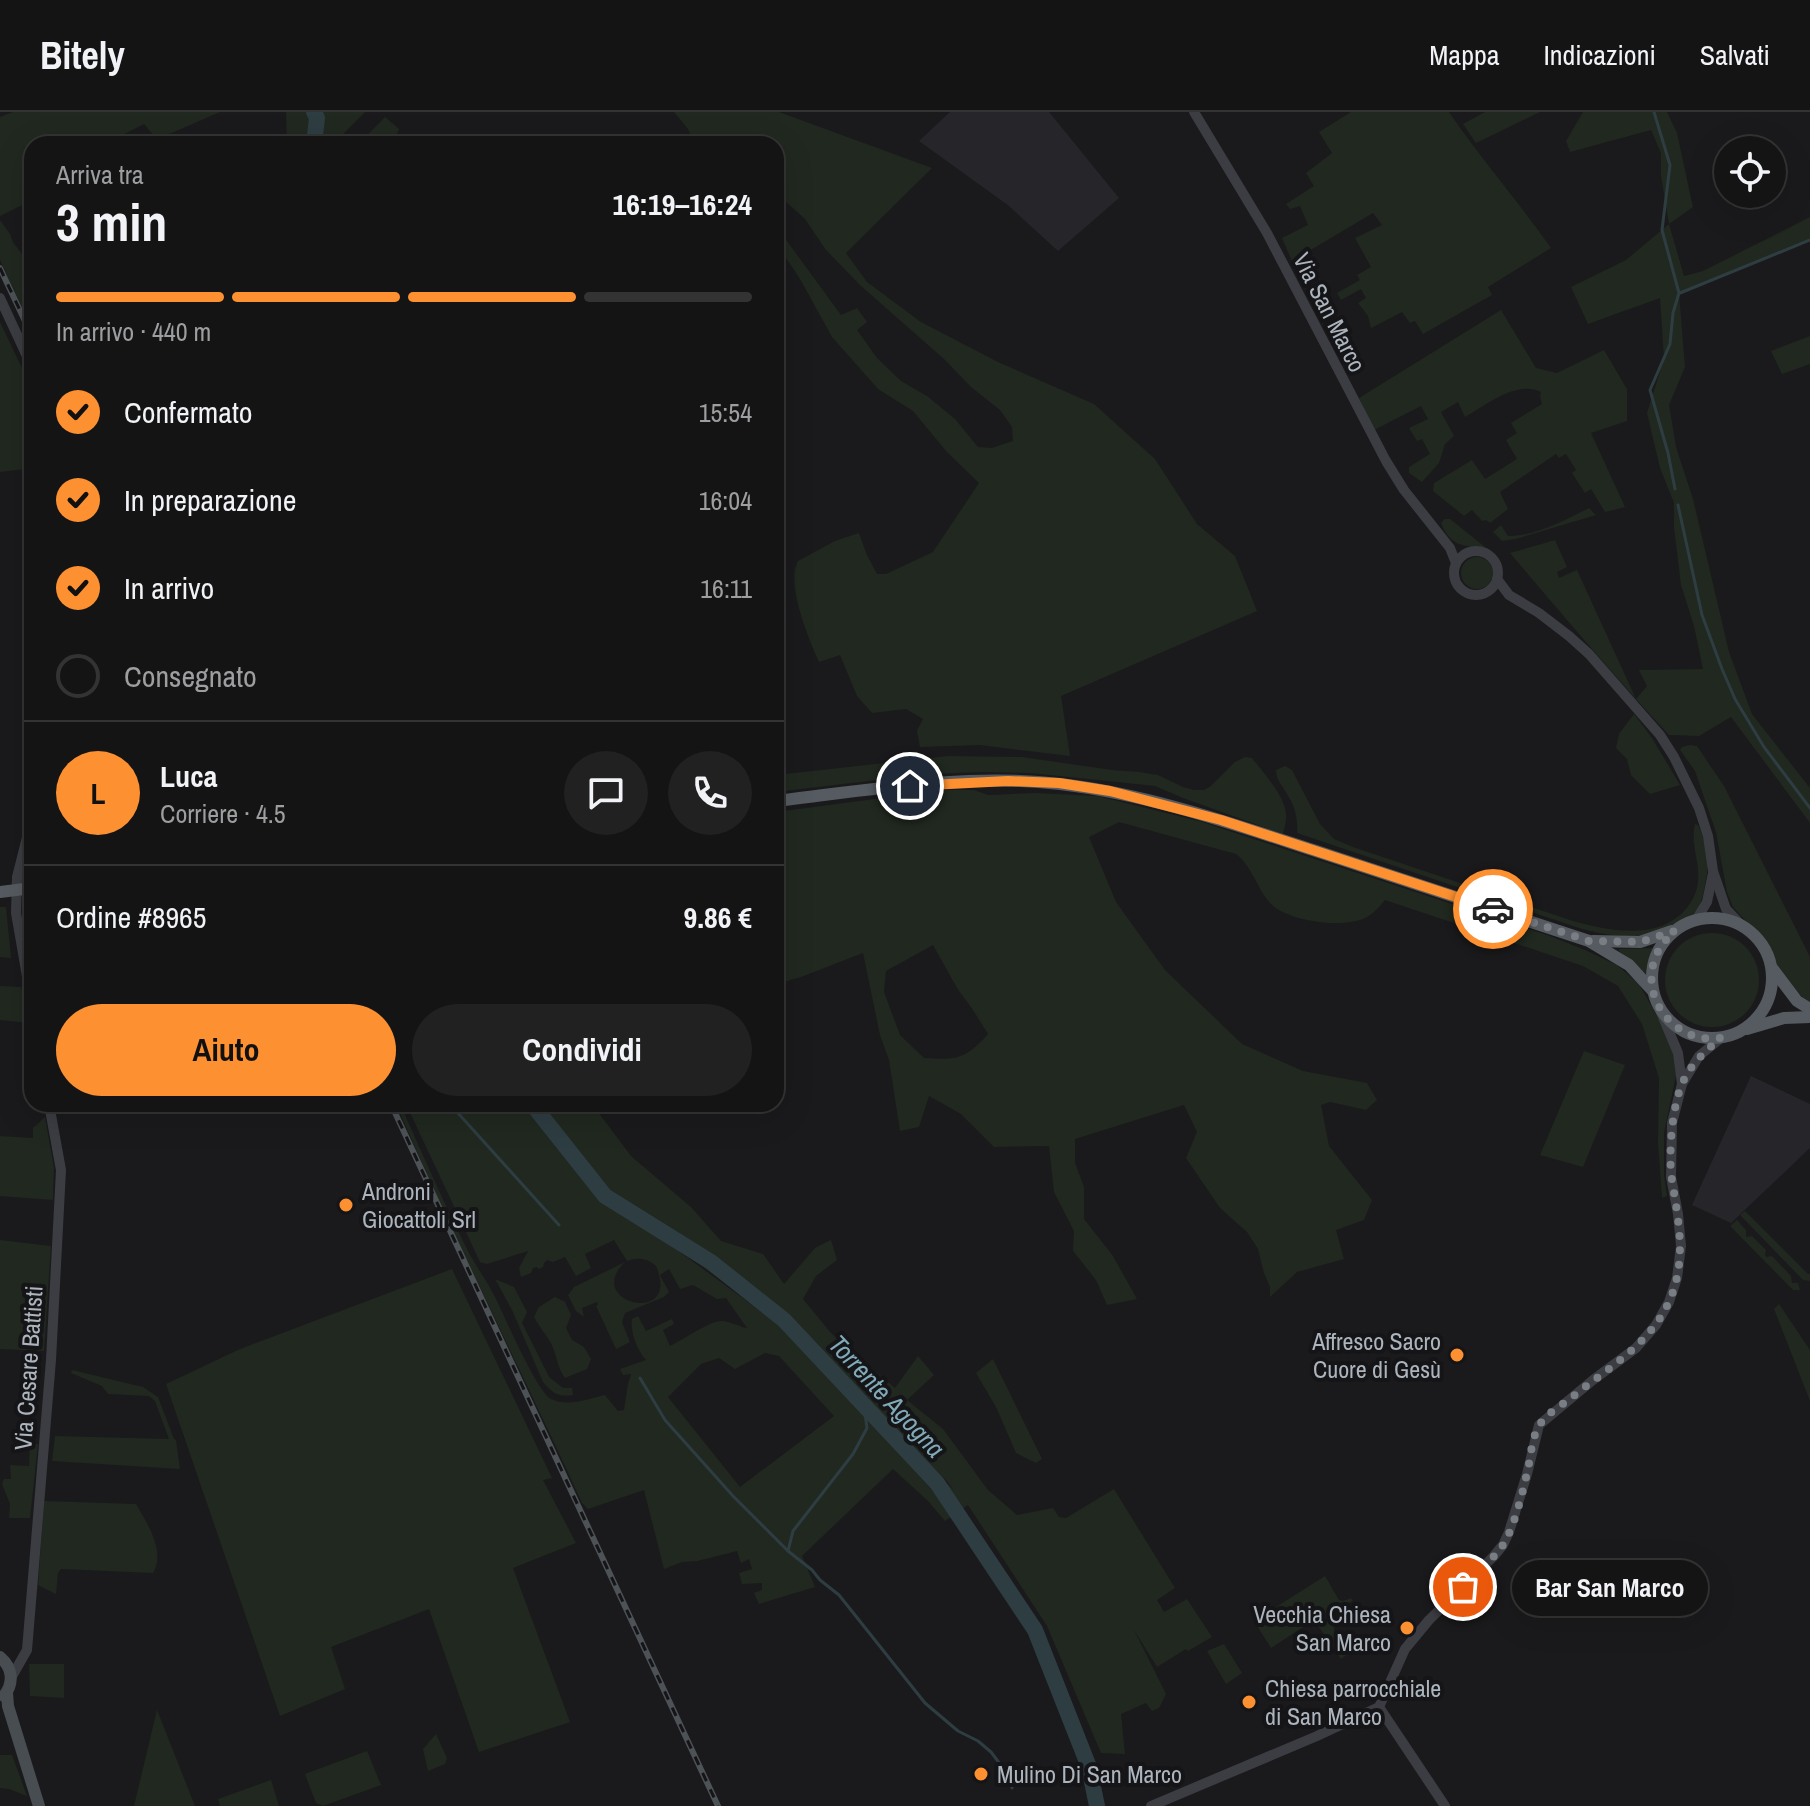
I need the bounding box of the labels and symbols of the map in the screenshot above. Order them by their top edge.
street label: Via San Marco [1286,247,1374,377]
pin [876,752,944,820]
courier [1453,869,1533,949]
place label: Androni Giocattoli Srl [361,1175,476,1235]
marker: Androni Giocattoli Srl [337,1196,355,1214]
street label: Via Cesare Battisti [6,1285,50,1451]
place label: Affresco Sacro Cuore di Gesù [1311,1325,1441,1385]
water label: Torrente Agogna [821,1327,953,1465]
marker: Affresco Sacro Cuore di Gesù [1448,1346,1466,1364]
pin [1429,1553,1497,1621]
callout: Bar San Marco [1511,1559,1707,1615]
place label: Vecchia Chiesa San Marco [1253,1598,1391,1658]
marker: Vecchia Chiesa San Marco [1398,1619,1416,1637]
place label: Chiesa parrocchiale di San Marco [1265,1672,1441,1732]
marker: Chiesa parrocchiale di San Marco [1240,1693,1258,1711]
place label: Mulino Di San Marco [997,1758,1182,1790]
marker: Mulino Di San Marco [972,1765,990,1783]

